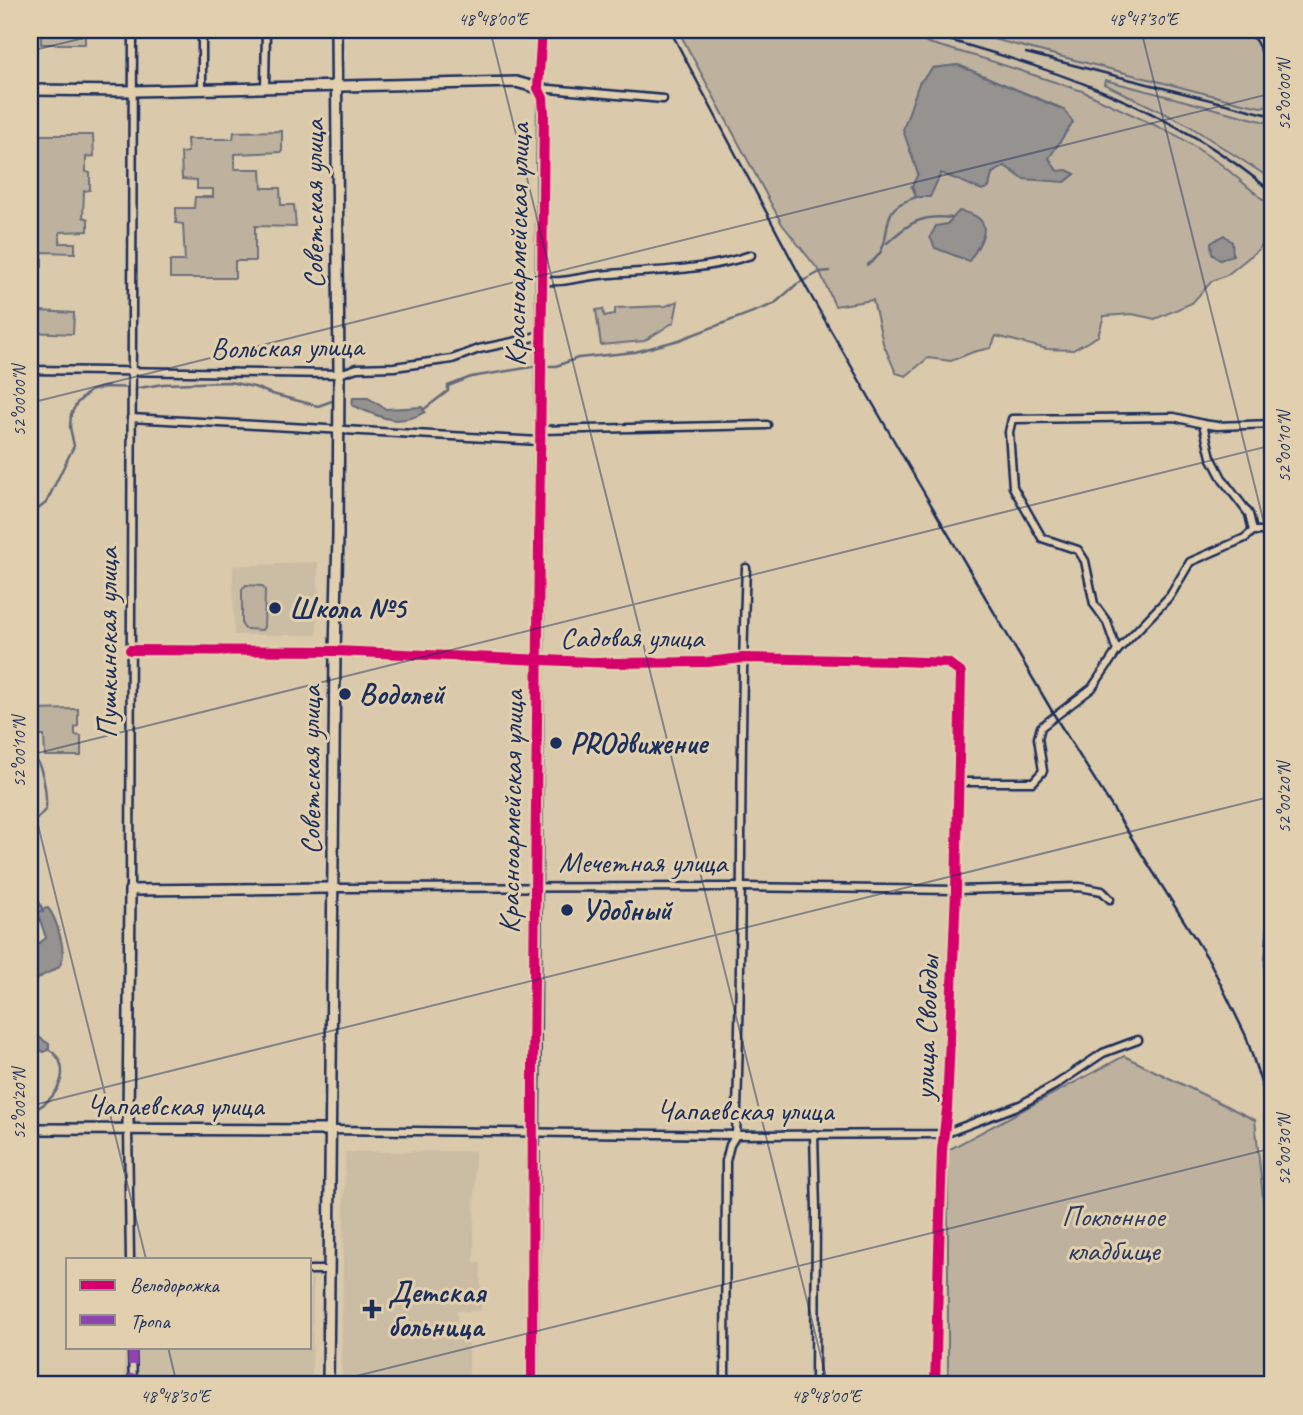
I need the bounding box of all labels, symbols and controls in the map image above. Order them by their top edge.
text: 48°48'00"E [458,8,530,30]
text: 48°47'30"E [1108,8,1180,30]
text: 52°00'00"N [1273,56,1295,130]
street label: Советская улица [294,117,332,289]
street label: Красноармейская улица [496,121,538,367]
street label: Вольская улица [210,327,366,367]
text: 52°00'00"N [8,362,30,436]
text: 52°00'10"N [1273,408,1295,482]
street label: Пушкинская улица [88,546,126,738]
place label: Школа №5 [289,589,409,627]
marker: Школа №5 [267,600,283,616]
street label: Садовая улица [560,618,706,656]
place label: Водолей [359,675,446,713]
street label: Советская улица [291,683,329,855]
marker: Водолей [337,686,353,702]
street label: Красноармейская улица [490,688,532,934]
text: 52°00'10"N [8,713,30,787]
place label: PROдвижение [570,724,710,762]
marker: PROдвижение [548,735,564,751]
text: 52°00'20"N [1273,759,1295,833]
street label: Мечетная улица [559,843,729,881]
place label: Удобный [581,891,674,929]
marker: Удобный [559,902,575,918]
street label: улица Свободы [904,953,948,1103]
text: 52°00'20"N [8,1065,30,1139]
street label: Чапаевская улица [86,1086,266,1124]
street label: Чапаевская улица [656,1091,836,1129]
text: 52°00'30"N [1273,1111,1295,1185]
park label: Поклонное кладбище [1061,1197,1167,1269]
legend [66,1258,312,1348]
text: Велодорожка [130,1272,220,1298]
place label: Детская больница [388,1273,488,1345]
marker: Детская больница [362,1299,382,1319]
text: Тропа [130,1308,171,1334]
text: 48°48'30"E [140,1385,212,1407]
text: 48°48'00"E [791,1385,863,1407]

